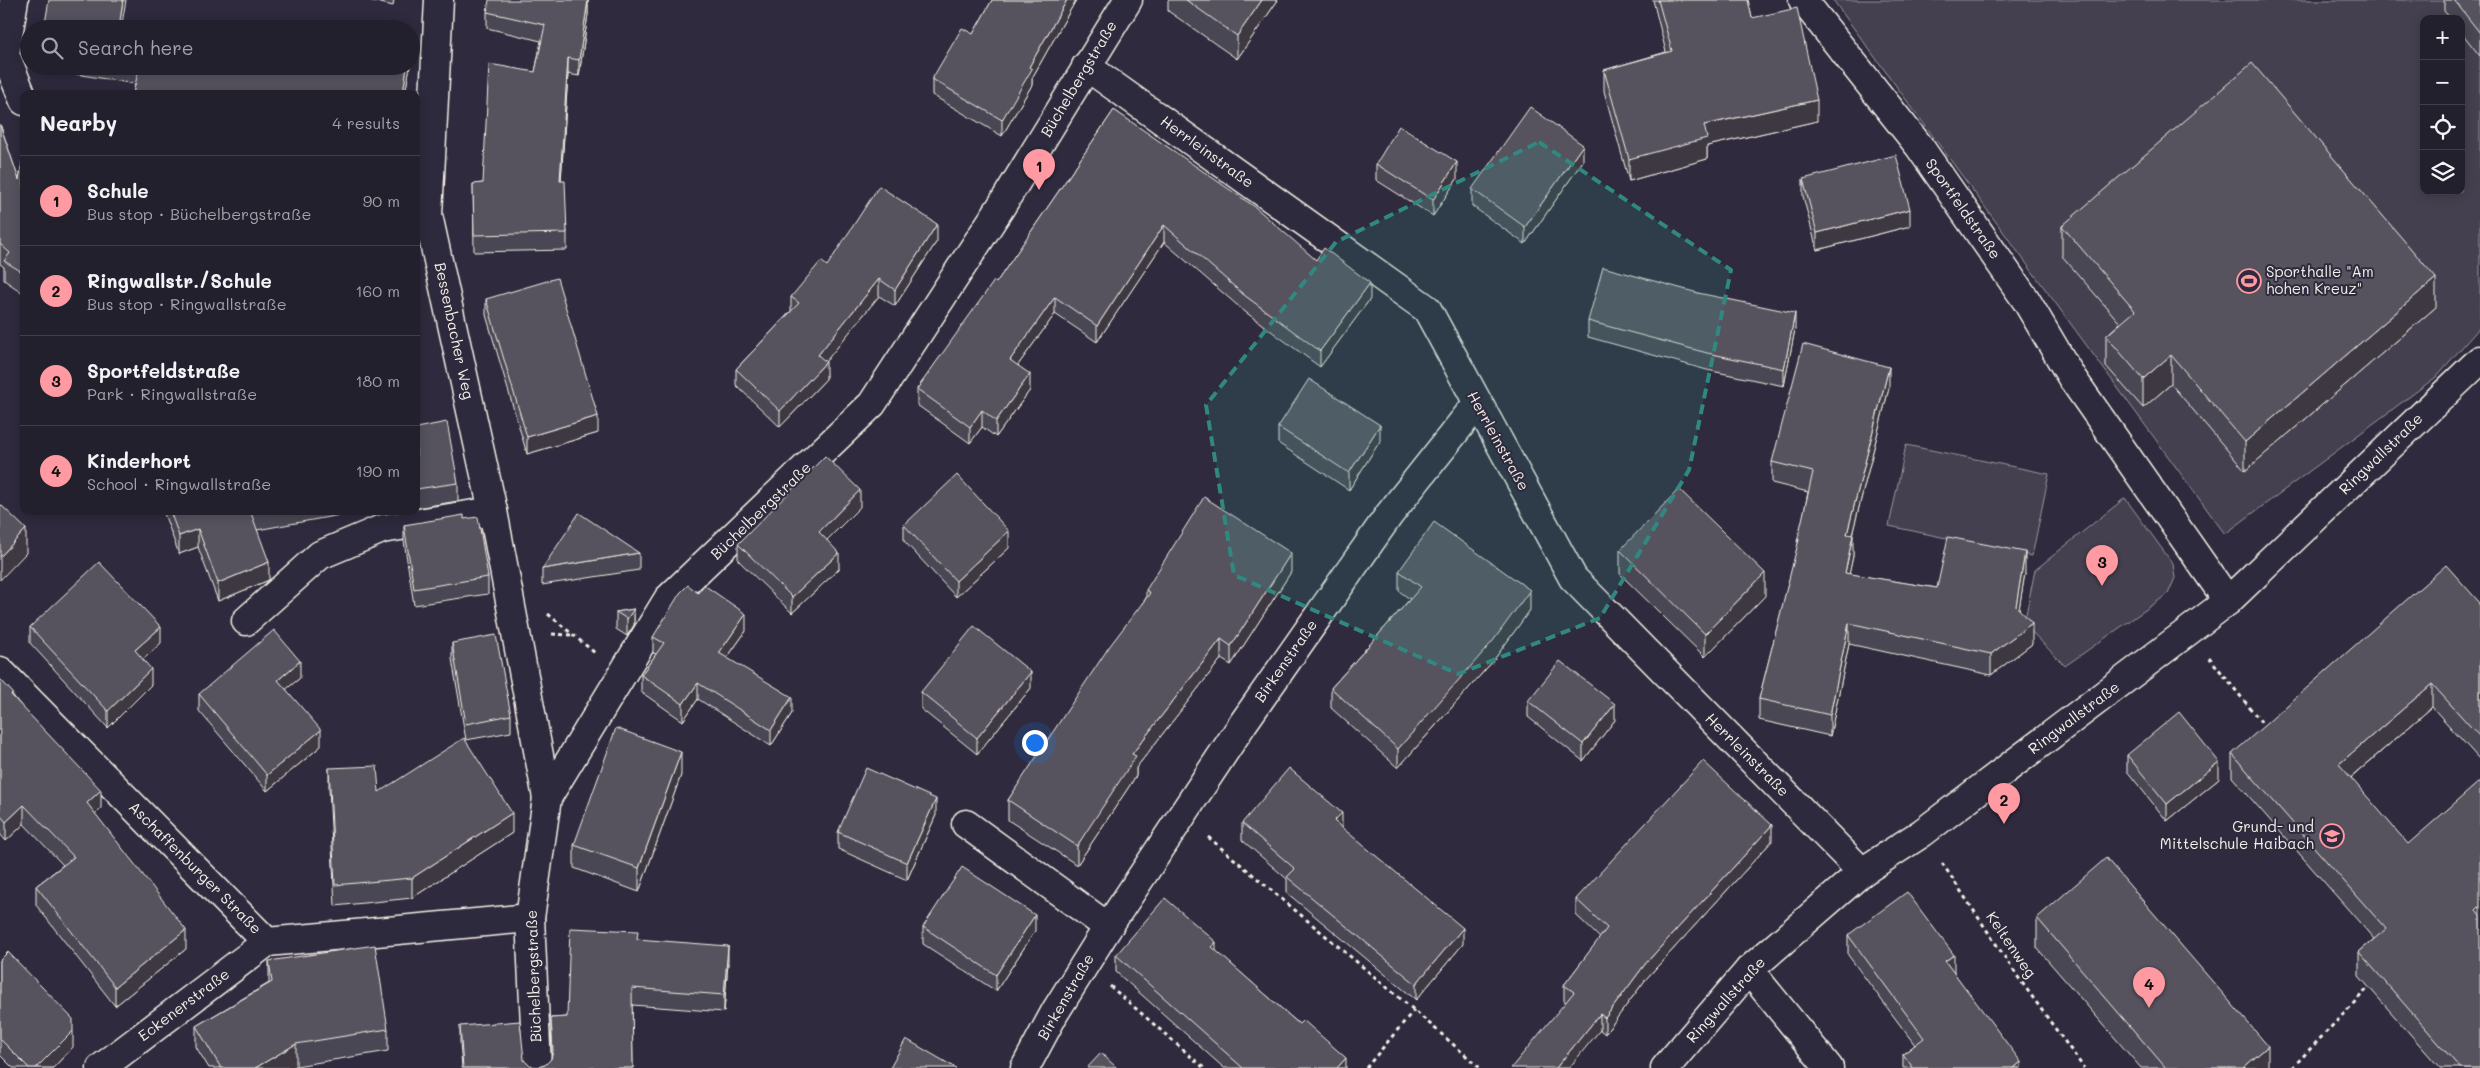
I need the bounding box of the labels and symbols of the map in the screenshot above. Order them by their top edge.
street label: Büchelbergstraße [1035,17,1121,140]
street label: Herrleinstraße [1157,111,1258,192]
pin: 1 [1023,149,1055,190]
street label: Sportfeldstraße [1922,154,2006,263]
street label: Bessenbacher Weg [431,260,479,401]
place label: Sporthalle "Am hohen Kreuz" [2266,261,2374,298]
sports icon: Sporthalle "Am hohen Kreuz" [2236,268,2262,294]
street label: Herrleinstraße [1463,387,1534,494]
street label: Ringwallstraße [2334,408,2427,498]
street label: Büchelbergstraße [706,457,815,563]
pin: 3 [2086,545,2118,586]
street label: Birkenstraße [1249,615,1321,706]
street label: Ringwallstraße [2024,676,2123,758]
street label: Herrleinstraße [1702,708,1794,800]
your location [1022,730,1048,756]
pin: 2 [1988,783,2020,824]
street label: Aschaffenburger Straße [125,797,266,938]
place label: Grund- und Mittelschule Haibach [2160,816,2314,853]
school or university icon: Grund- und Mittelschule Haibach [2319,823,2345,849]
street label: Keltenweg [1982,907,2042,982]
street label: Büchelbergstraße [521,909,545,1043]
street label: Birkenstraße [1032,950,1098,1043]
street label: Ringwallstraße [1681,952,1769,1047]
street label: Eckenerstraße [134,963,233,1045]
pin: 4 [2133,967,2165,1008]

